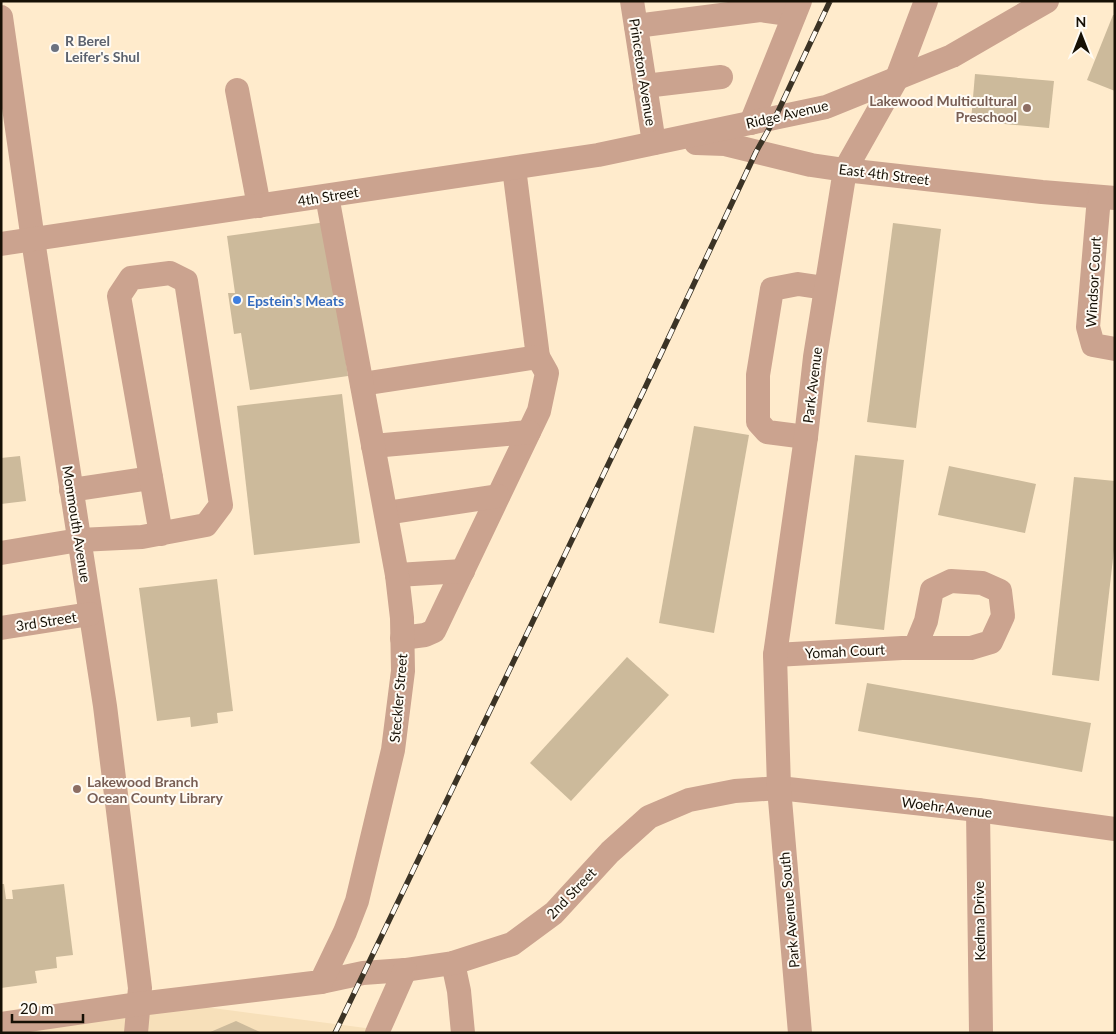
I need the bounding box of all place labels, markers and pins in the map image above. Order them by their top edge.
place label: R Berel Leifer's Shul [65,32,140,65]
marker: R Berel Leifer's Shul [49,42,61,54]
place label: Lakewood Multicultural Preschool [869,92,1017,125]
marker: Lakewood Multicultural Preschool [1021,102,1033,114]
place label: Epstein's Meats [247,292,344,309]
marker: Epstein's Meats [231,294,243,306]
place label: Lakewood Branch Ocean County Library [87,773,223,806]
marker: Lakewood Branch Ocean County Library [71,783,83,795]

